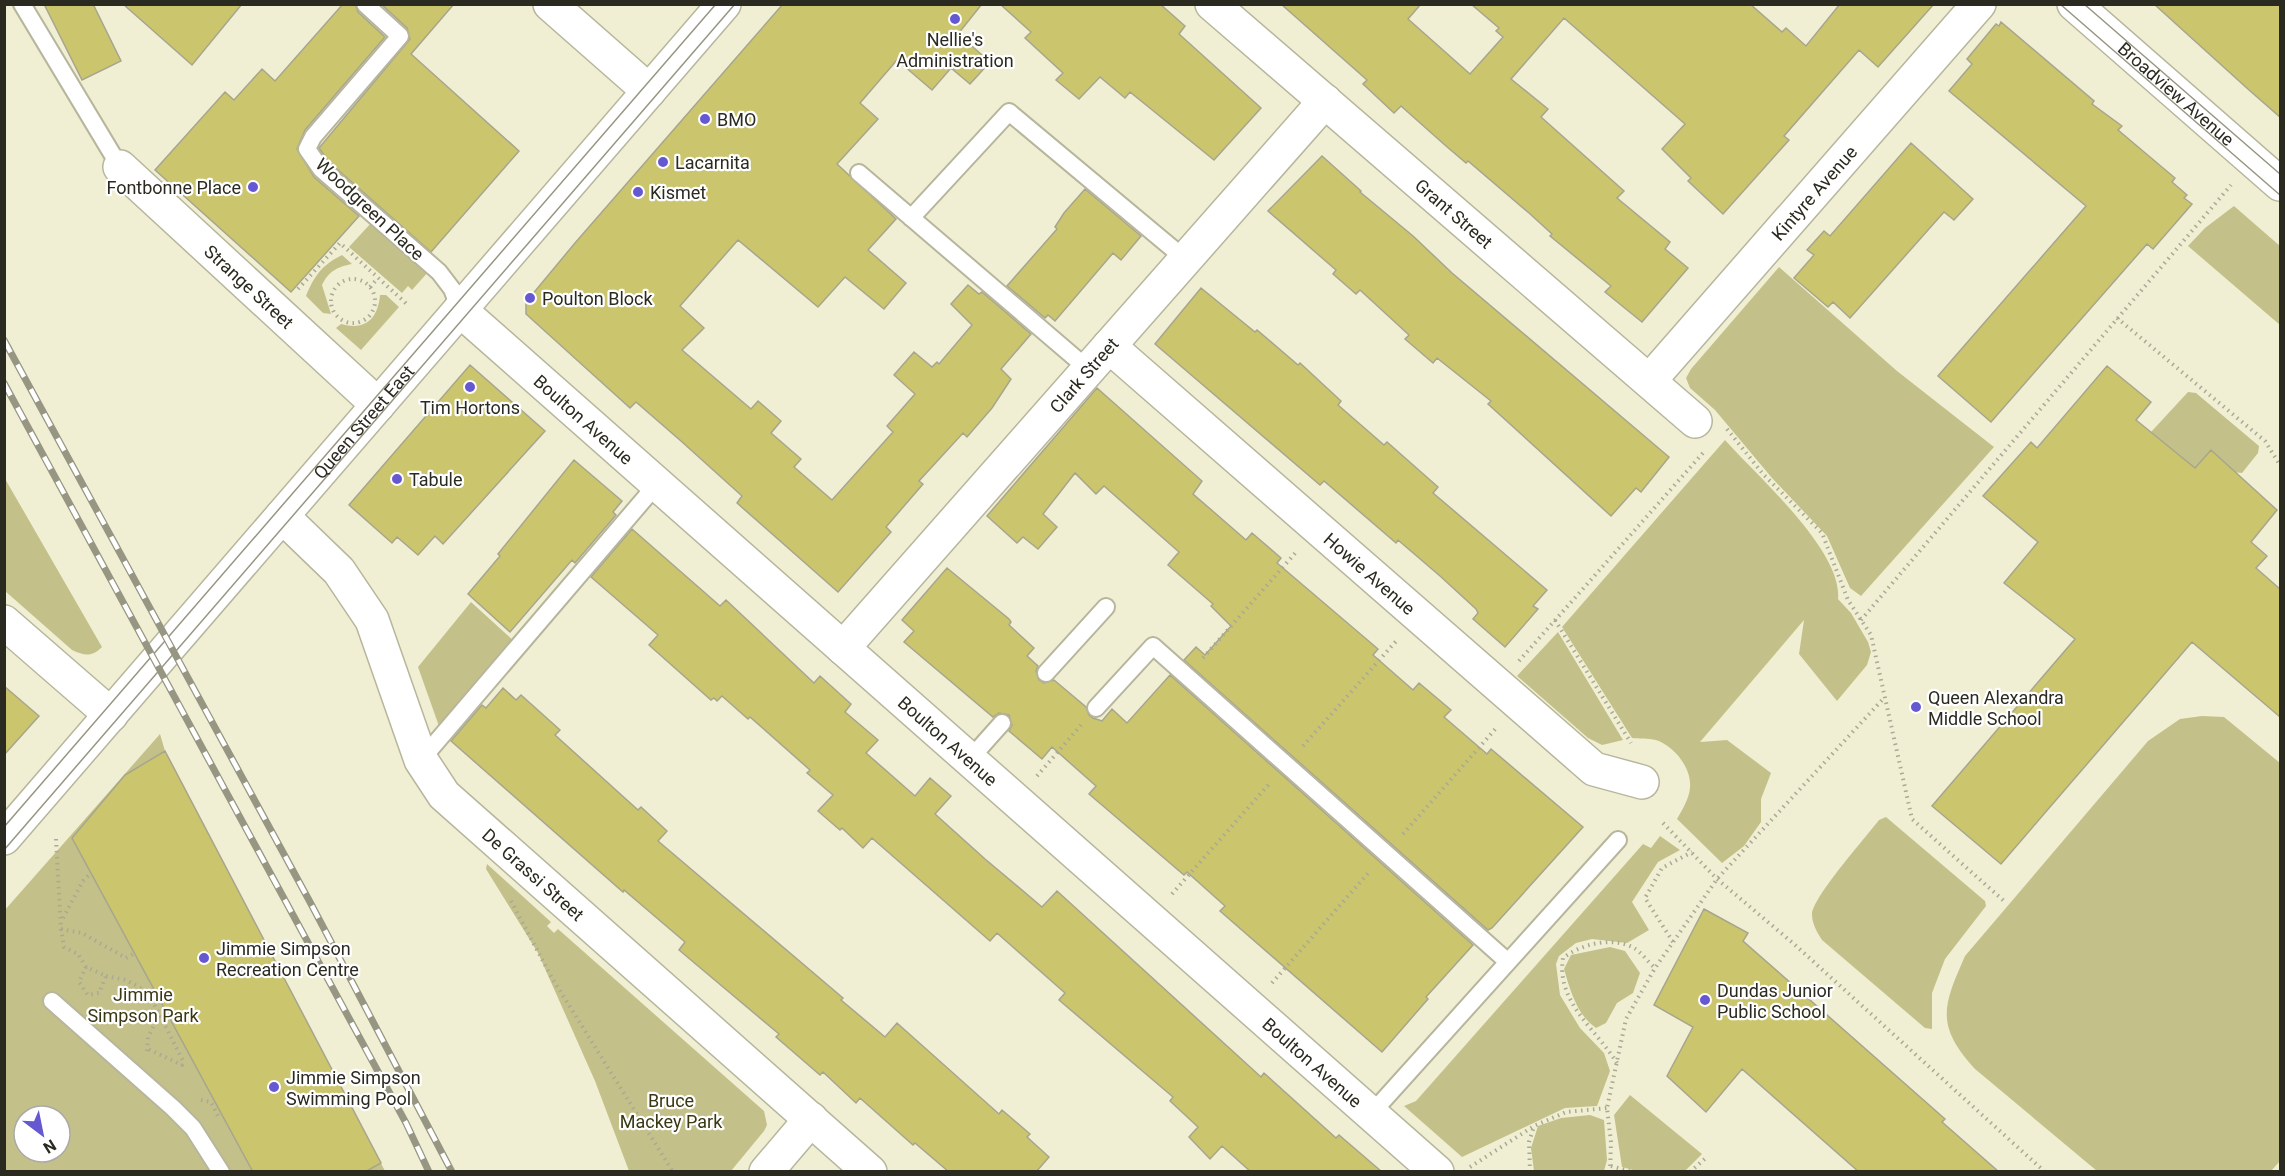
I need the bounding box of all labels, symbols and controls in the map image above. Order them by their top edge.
marker: Nellie's Administration [948,12,962,26]
place label: Nellie's Administration [896,29,1014,71]
street label: Broadview Avenue [2114,37,2239,150]
place label: BMO [717,109,756,130]
marker: BMO [698,112,712,126]
street label: Kintyre Avenue [1767,141,1861,244]
place label: Lacarnita [675,152,750,173]
street label: Woodgreen Place [311,153,429,265]
marker: Lacarnita [656,155,670,169]
street label: Grant Street [1411,174,1497,252]
place label: Fontbonne Place [106,177,241,198]
marker: Fontbonne Place [246,180,260,194]
place label: Kismet [650,182,706,203]
marker: Kismet [631,185,645,199]
street label: Strange Street [200,240,298,333]
place label: Poulton Block [542,288,653,309]
marker: Poulton Block [523,291,537,305]
street label: Clark Street [1045,333,1122,417]
street label: Queen Street East [309,361,418,483]
street label: Boulton Avenue [530,370,638,468]
marker: Tim Hortons [463,380,477,394]
place label: Tim Hortons [420,397,520,418]
place label: Tabule [409,469,463,490]
marker: Tabule [390,472,404,486]
street label: Howie Avenue [1320,528,1420,619]
place label: Queen Alexandra Middle School [1928,687,2064,729]
street label: Boulton Avenue [894,691,1002,790]
marker: Queen Alexandra Middle School [1909,700,1923,714]
street label: De Grassi Street [478,824,589,925]
place label: Jimmie Simpson Recreation Centre [216,938,359,980]
marker: Jimmie Simpson Recreation Centre [197,951,211,965]
place label: Dundas Junior Public School [1717,980,1833,1022]
park label: Jimmie Simpson Park [87,984,199,1026]
marker: Dundas Junior Public School [1698,993,1712,1007]
street label: Boulton Avenue [1259,1013,1366,1111]
place label: Jimmie Simpson Swimming Pool [286,1067,421,1109]
marker: Jimmie Simpson Swimming Pool [267,1080,281,1094]
park label: Bruce Mackey Park [620,1090,723,1132]
north arrow [12,1104,72,1164]
text: N [40,1135,60,1157]

